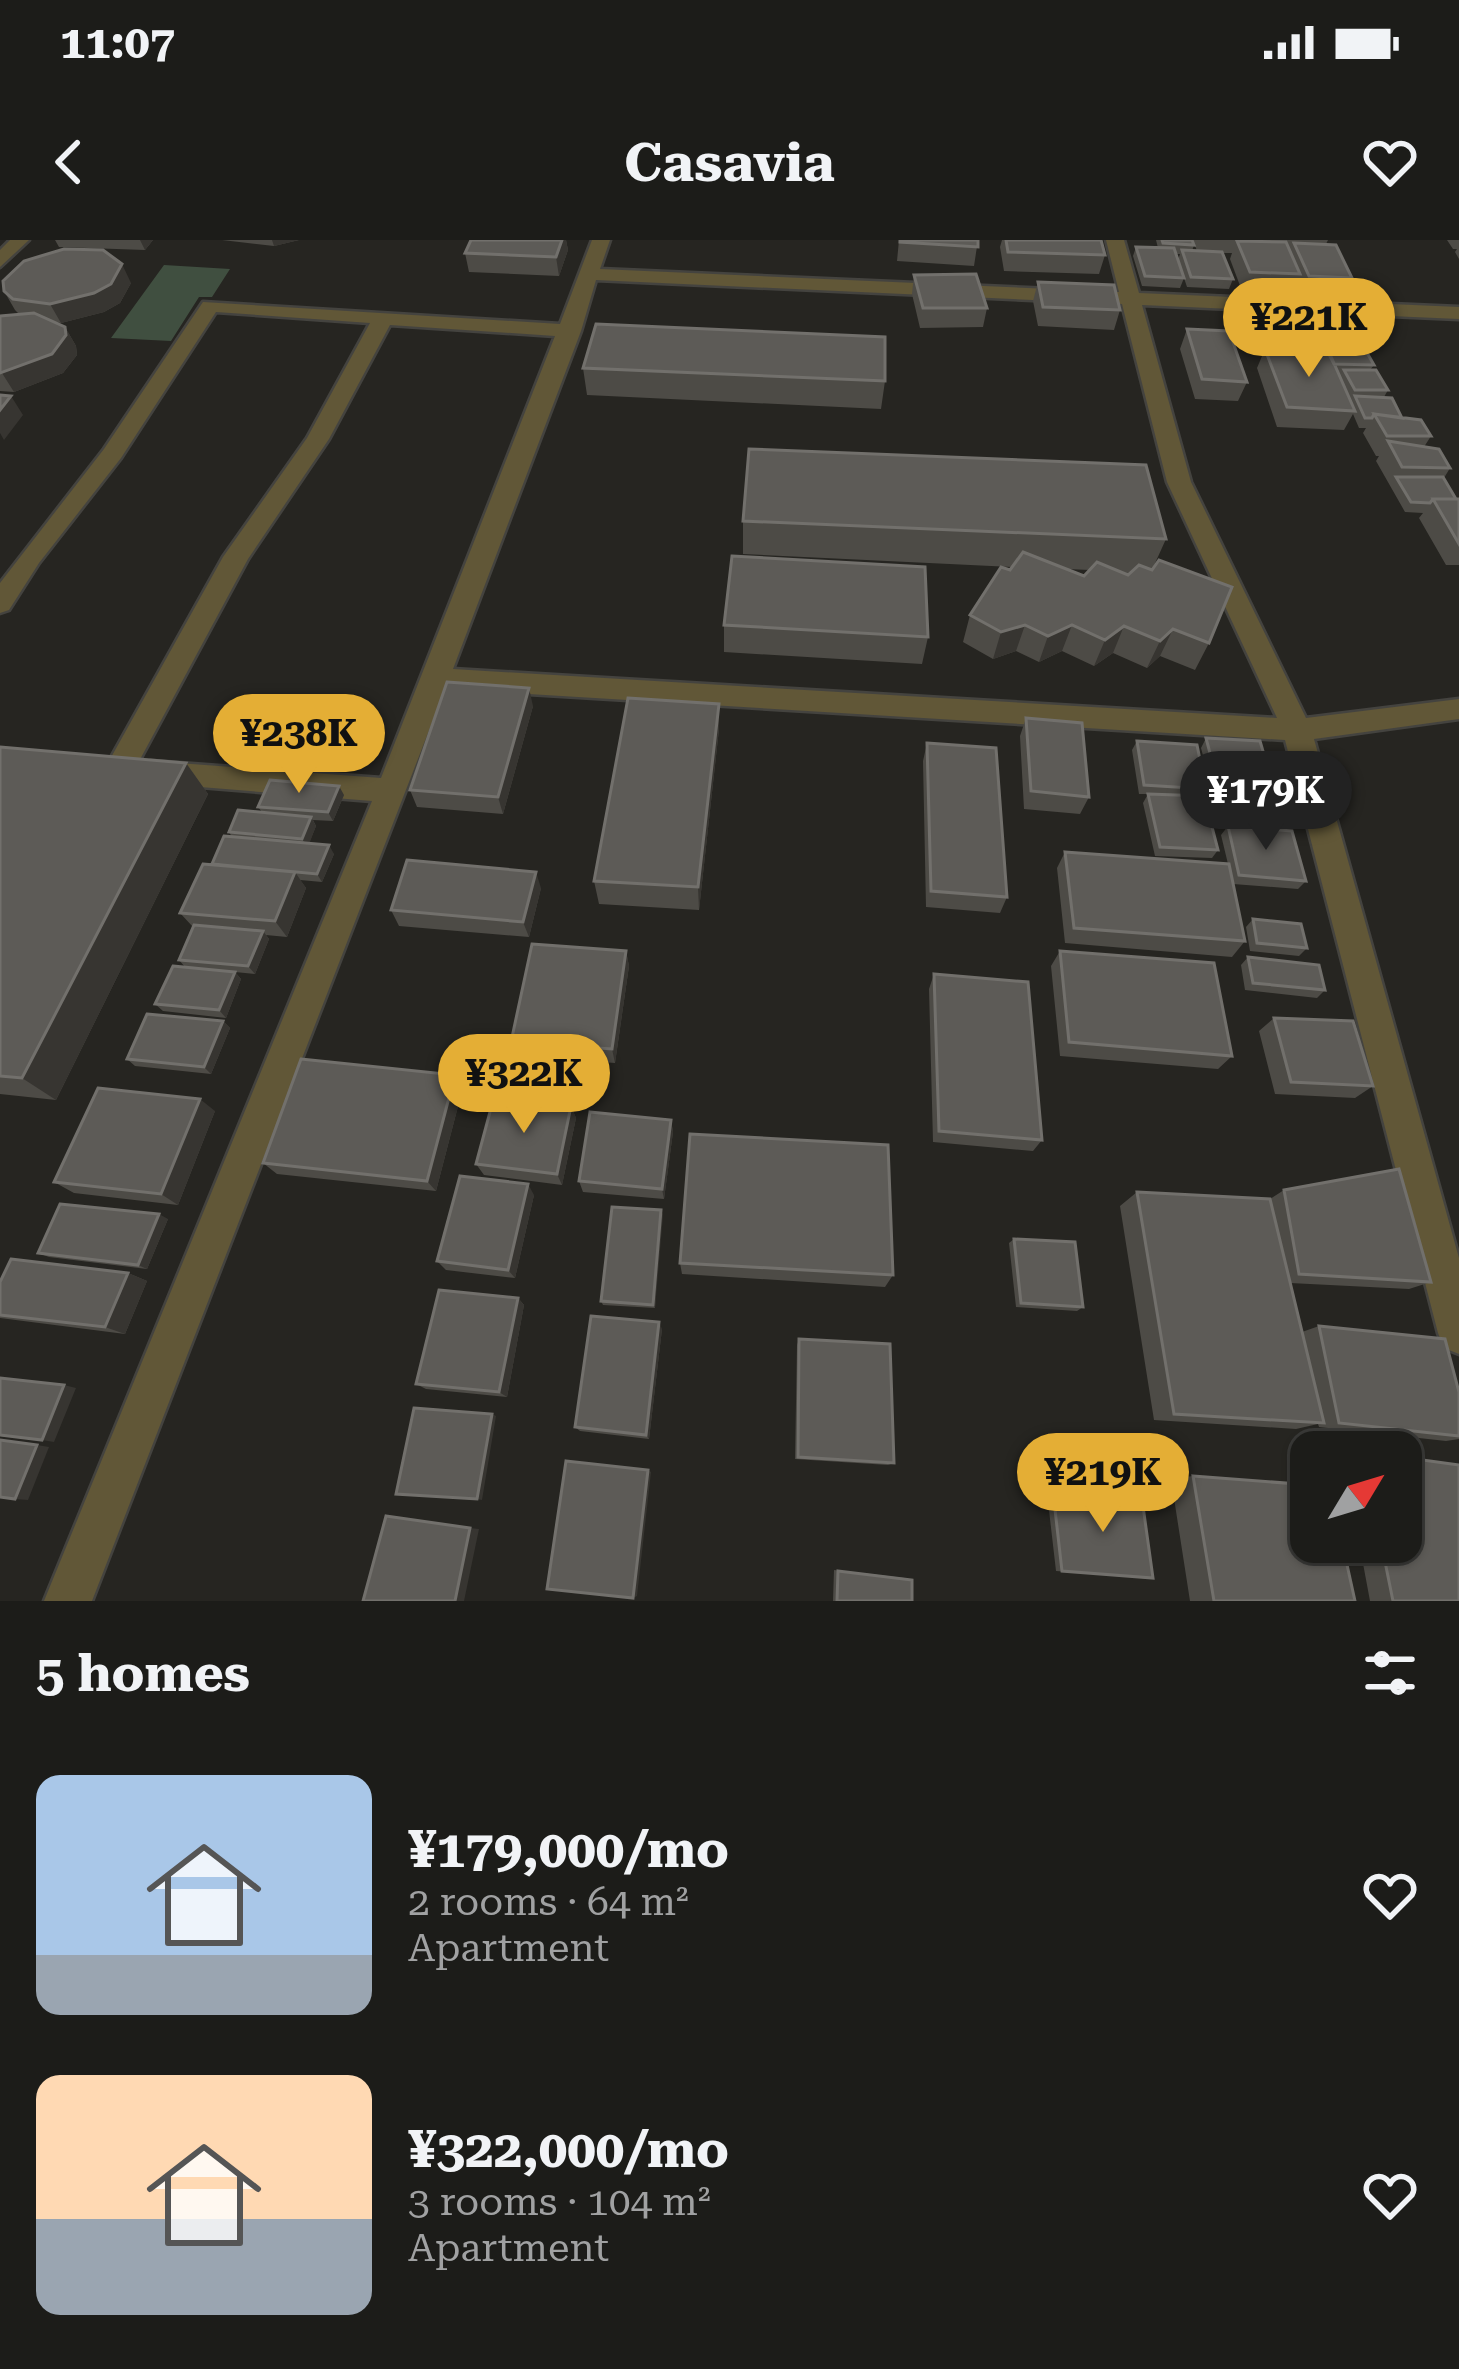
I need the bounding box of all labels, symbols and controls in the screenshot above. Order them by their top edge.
text: 11:07 [60,16,175,69]
icon: back [36,129,102,195]
icon: heart [1357,129,1423,195]
text: Casavia [624,131,835,194]
pin: ¥221K [1225,278,1393,380]
text: ¥221K [1250,294,1368,340]
pin: ¥238K [215,694,383,796]
text: ¥238K [240,710,358,756]
pin: ¥179K [1182,751,1350,853]
text: ¥179K [1207,767,1325,813]
pin: ¥322K [440,1034,608,1136]
text: ¥322K [465,1050,583,1096]
north arrow [1290,1431,1422,1563]
map controls [1290,1431,1422,1563]
pin: ¥219K [1019,1433,1187,1535]
text: ¥219K [1044,1449,1162,1495]
icon: filters [1357,1640,1423,1706]
text: 5 homes [36,1644,250,1703]
text: ¥179,000/mo [408,1820,729,1879]
icon: home [132,1823,276,1967]
icon: heart [1357,1862,1423,1928]
text: 2 rooms · 64 m² [408,1879,689,1925]
text: Apartment [408,1925,609,1971]
text: ¥322,000/mo [408,2120,729,2179]
icon: home [132,2123,276,2267]
icon: heart [1357,2162,1423,2228]
text: 3 rooms · 104 m² [408,2179,711,2225]
text: Apartment [408,2225,609,2271]

